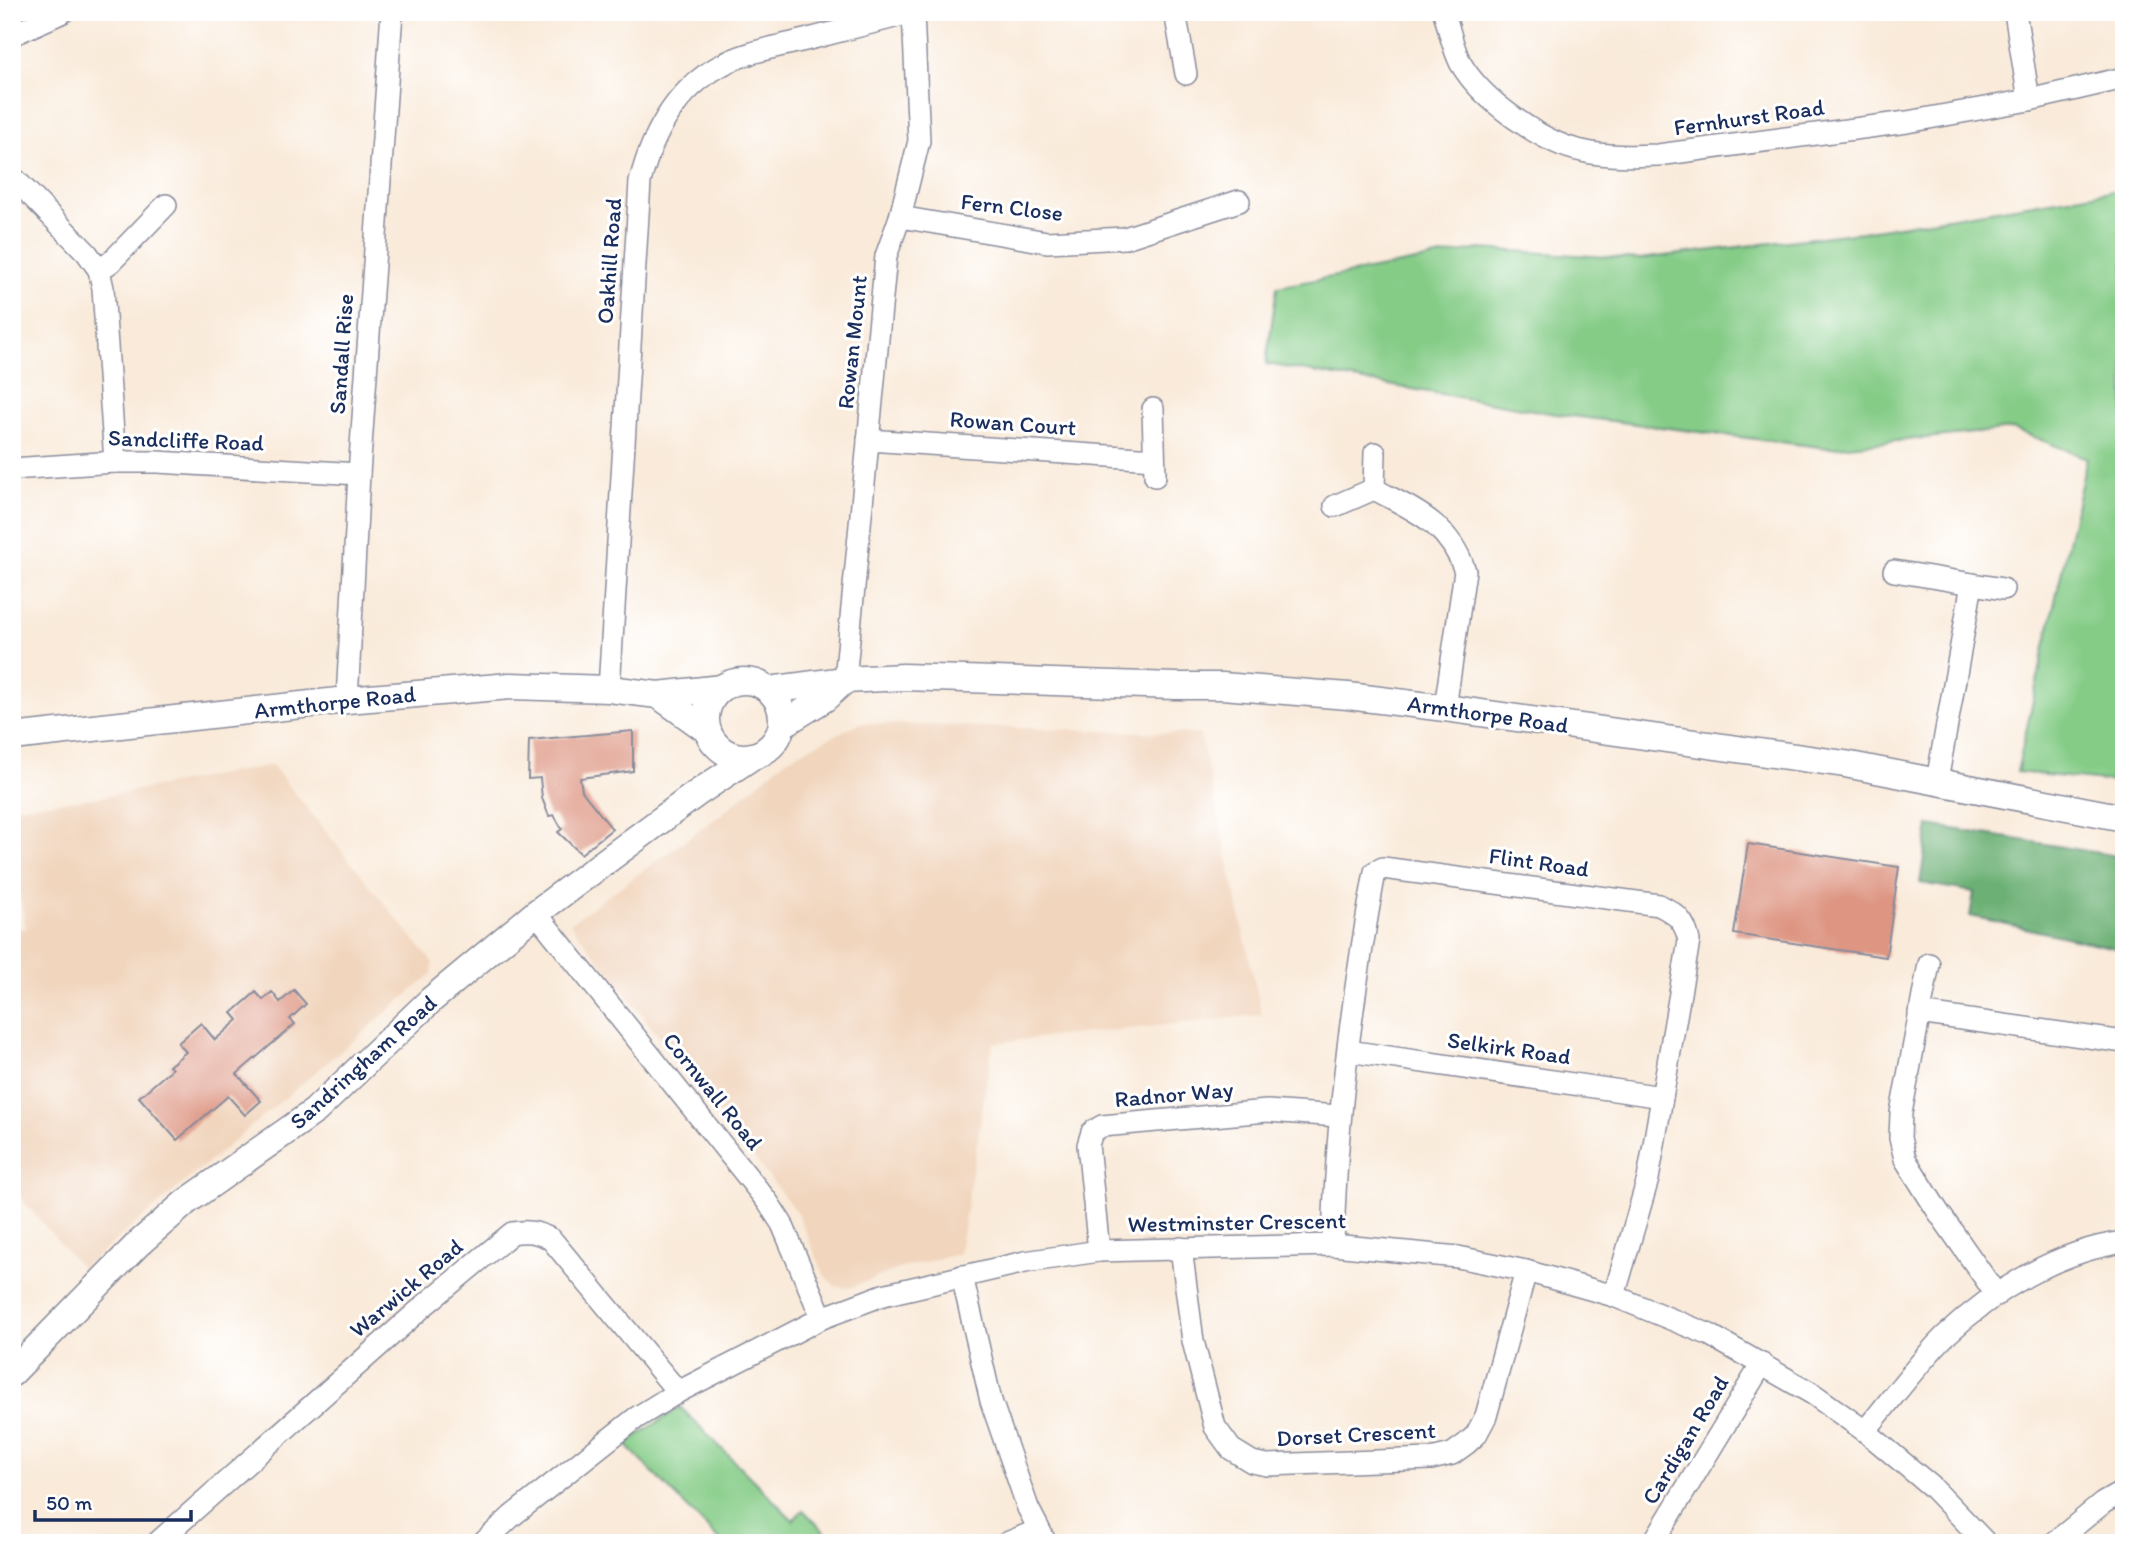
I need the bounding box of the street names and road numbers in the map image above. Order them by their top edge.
street label: Fernhurst Road [1672,93,1826,141]
street label: Fern Close [959,187,1065,227]
street label: Oakhill Road [591,197,627,325]
street label: Rowan Mount [831,274,873,410]
street label: Sandall Rise [323,293,359,415]
street label: Rowan Court [949,405,1077,441]
street label: Sandcliffe Road [108,423,265,457]
street label: Armthorpe Road [253,680,417,724]
street label: Armthorpe Road [1406,689,1571,739]
street label: Flint Road [1487,841,1591,883]
street label: Sandringham Road [284,989,442,1135]
street label: Selkirk Road [1446,1026,1572,1070]
street label: Cornwall Road [657,1027,769,1156]
street label: Radnor Way [1113,1075,1235,1113]
street label: Westminster Crescent [1127,1206,1347,1238]
street label: Warwick Road [344,1233,468,1343]
street label: Cardigan Road [1636,1371,1734,1509]
street label: Dorset Crescent [1276,1416,1437,1452]

